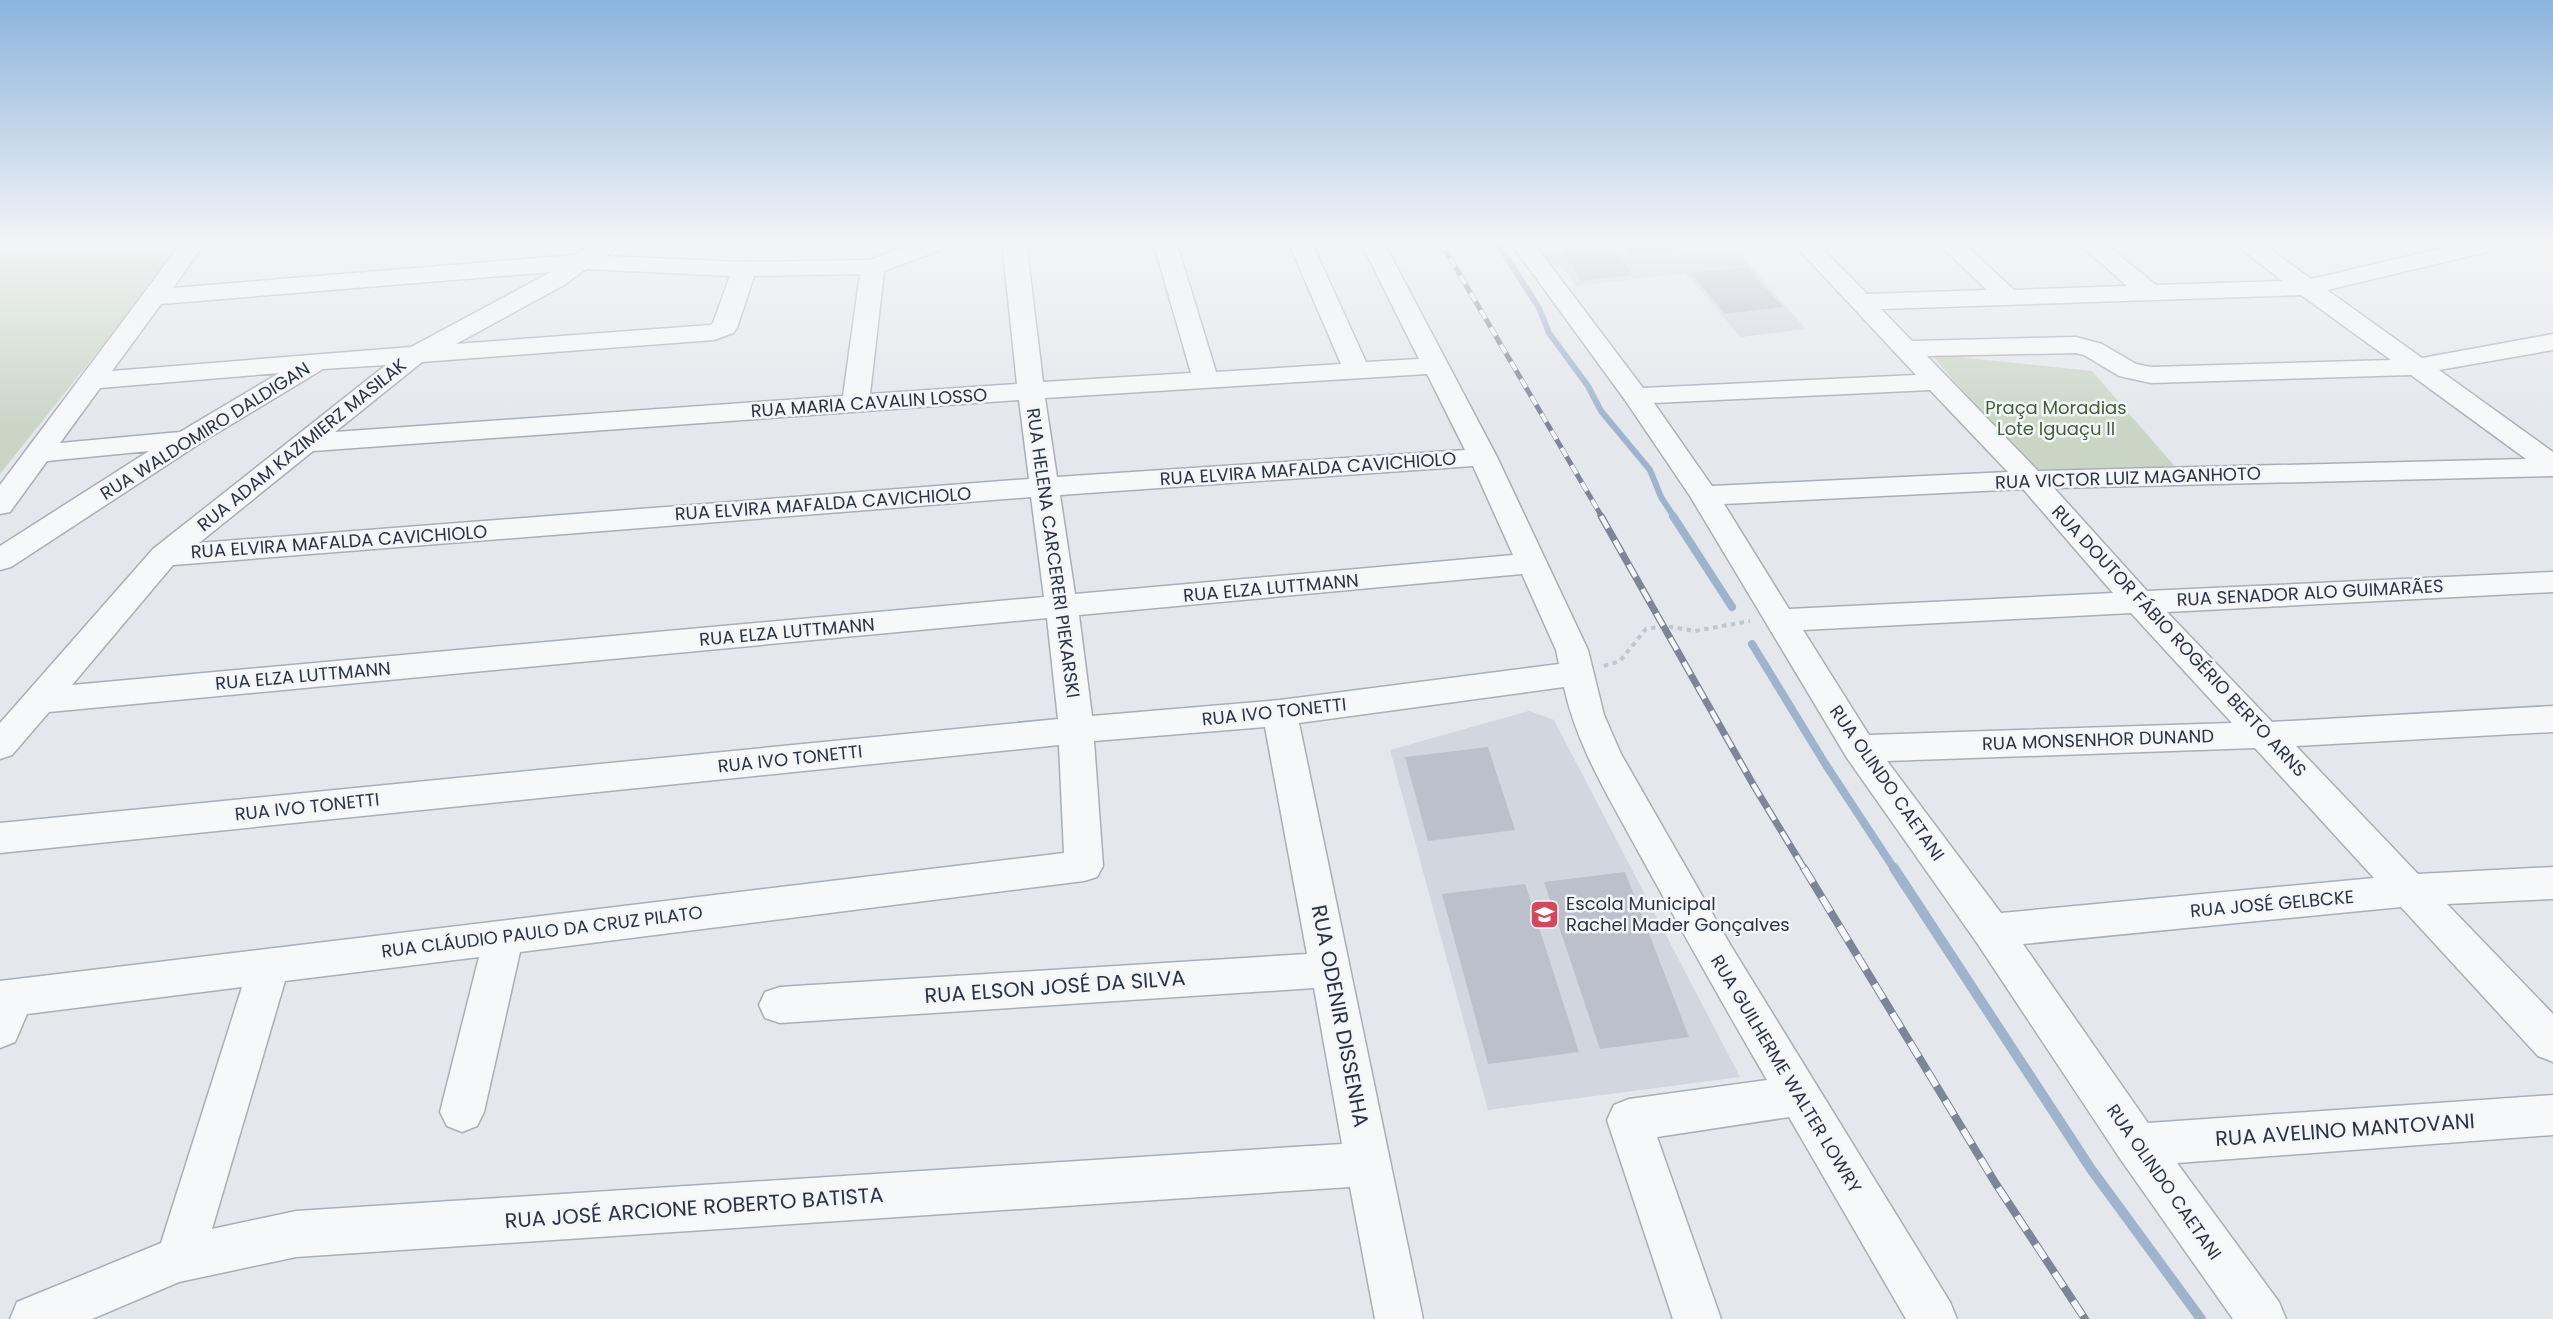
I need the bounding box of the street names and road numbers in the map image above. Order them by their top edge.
street label: RUA ADAM KAZIMIERZ MASILAK [192,352,412,537]
street label: RUA WALDOMIRO DALDIGAN [95,356,314,506]
street label: RUA MARIA CAVALIN LOSSO [750,382,988,423]
street label: RUA HELENA CARCERERI PIEKARSKI [1021,406,1086,699]
street label: RUA ELVIRA MAFALDA CAVICHIOLO [1159,446,1457,491]
street label: RUA VICTOR LUIZ MAGANHOTO [1995,460,2261,495]
street label: RUA ELVIRA MAFALDA CAVICHIOLO [674,481,972,526]
street label: RUA DOUTOR FÁBIO ROGÉRIO BERTO ARNS [2046,499,2312,782]
street label: RUA ELVIRA MAFALDA CAVICHIOLO [190,519,488,564]
street label: RUA ELZA LUTTMANN [1182,567,1360,608]
street label: RUA SENADOR ALO GUIMARÃES [2176,573,2444,612]
street label: RUA ELZA LUTTMANN [698,611,876,652]
street label: RUA ELZA LUTTMANN [214,655,392,696]
street label: RUA IVO TONETTI [1200,691,1347,732]
street label: RUA OLINDO CAETANI [1824,700,1951,866]
street label: RUA MONSENHOR DUNAND [1982,723,2214,756]
street label: RUA IVO TONETTI [716,738,863,779]
street label: RUA IVO TONETTI [233,786,380,827]
street label: RUA JOSÉ GELBCKE [2189,884,2355,923]
street label: RUA CLÁUDIO PAULO DA CRUZ PILATO [380,899,704,964]
street label: RUA ODENIR DISSENHA [1305,902,1376,1130]
street label: RUA GUILHERME WALTER LOWRY [1705,950,1868,1198]
street label: RUA ELSON JOSÉ DA SILVA [923,963,1186,1010]
street label: RUA OLINDO CAETANI [2101,1099,2228,1265]
street label: RUA AVELINO MANTOVANI [2214,1106,2476,1153]
street label: RUA JOSÉ ARCIONE ROBERTO BATISTA [504,1180,884,1235]

